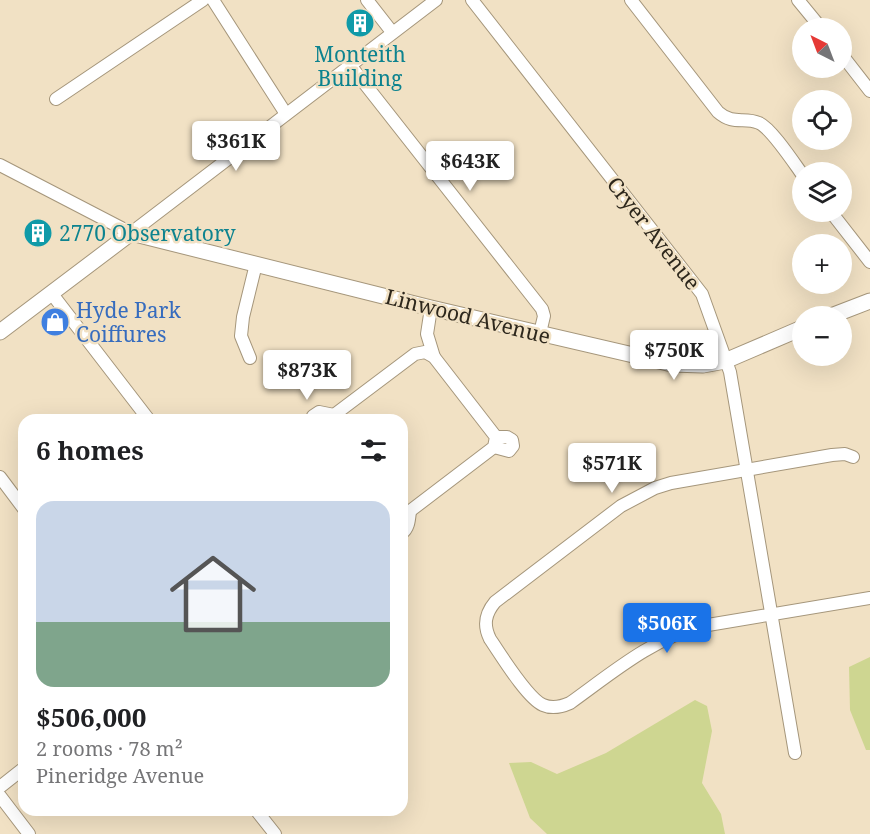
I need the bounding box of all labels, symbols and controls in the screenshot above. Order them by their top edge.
building icon: Monteith Building [344,7,376,39]
north arrow [792,18,852,78]
map controls [792,18,852,366]
place label: Monteith Building [314,40,406,92]
button: locate [792,90,852,150]
pin: $361K [194,121,278,172]
text: $361K [206,127,266,154]
pin: $643K [428,141,512,192]
text: $643K [440,147,500,174]
button: layers [792,162,852,222]
street label: Cryer Avenue [601,171,707,295]
building icon: 2770 Observatory [22,217,54,249]
place label: 2770 Observatory [59,219,236,247]
button: + [792,234,852,294]
street label: Linwood Avenue [383,282,553,350]
place label: Hyde Park Coiffures [76,296,182,348]
shop icon: Hyde Park Coiffures [39,306,71,338]
button: − [792,306,852,366]
pin: $750K [632,330,716,381]
text: $750K [644,336,704,363]
pin: $873K [265,350,349,401]
text: $873K [277,356,337,383]
text: 6 homes [36,432,144,468]
icon: filters [357,434,390,467]
pin: $571K [570,443,654,494]
text: $571K [582,449,642,476]
icon: home [159,540,267,648]
pin: $506K [625,603,709,654]
text: $506K [637,609,697,636]
text: $506,000 [36,699,146,735]
text: 2 rooms · 78 m² [36,735,183,762]
text: Pineridge Avenue [36,762,204,789]

